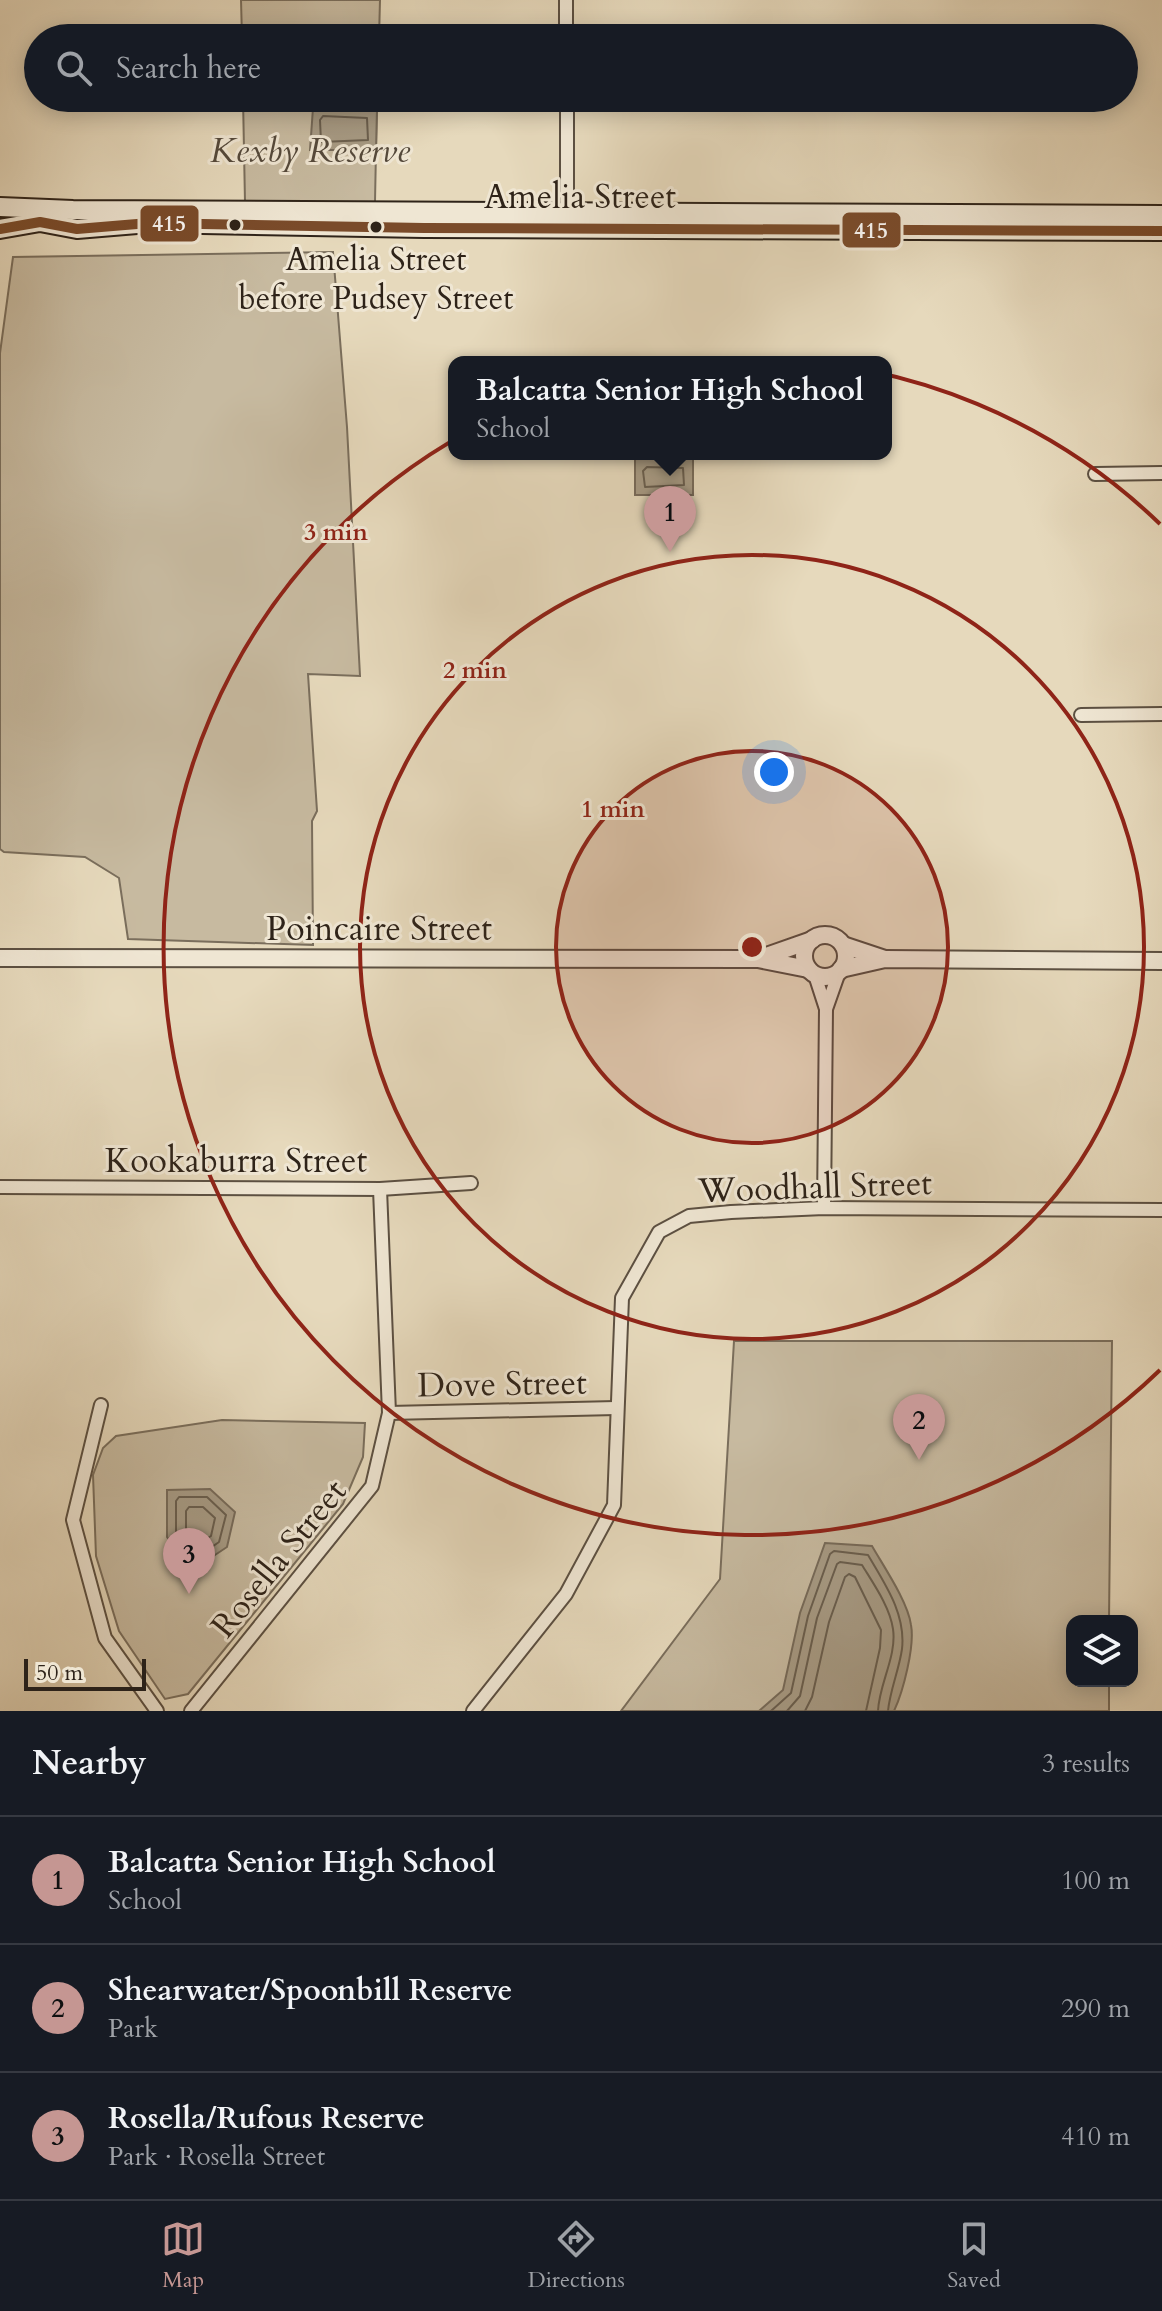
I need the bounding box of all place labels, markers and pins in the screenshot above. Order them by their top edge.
unlabelled marker [227,217,243,233]
marker: Amelia Street before Pudsey Street [368,219,384,235]
place label: Amelia Street before Pudsey Street [239,238,513,321]
pin: 1 [644,486,696,552]
centre of rings [738,933,766,961]
pin: 2 [893,1394,945,1460]
pin: 3 [163,1528,215,1594]

